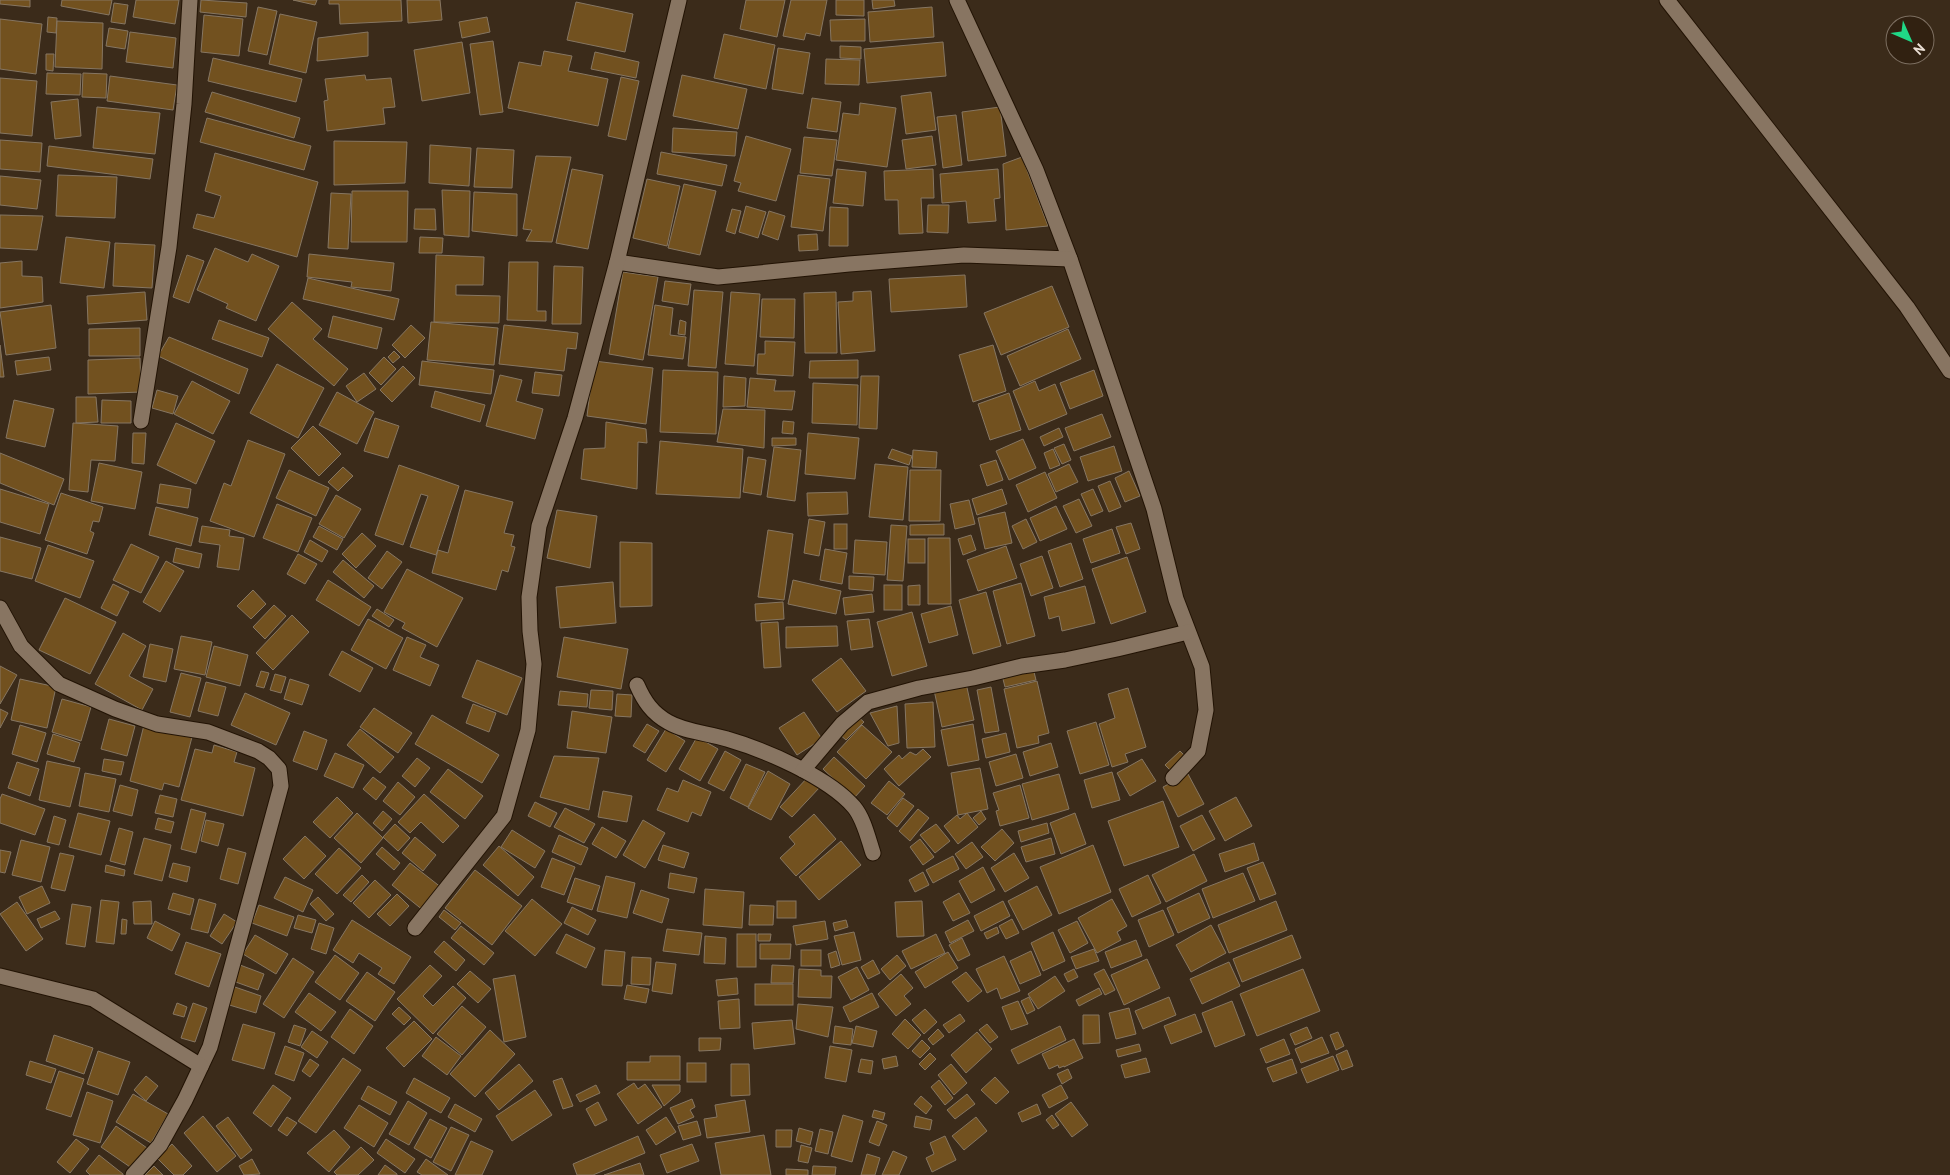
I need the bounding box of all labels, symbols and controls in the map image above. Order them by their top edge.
north arrow [1885,15,1935,65]
text: N [1910,40,1929,59]

